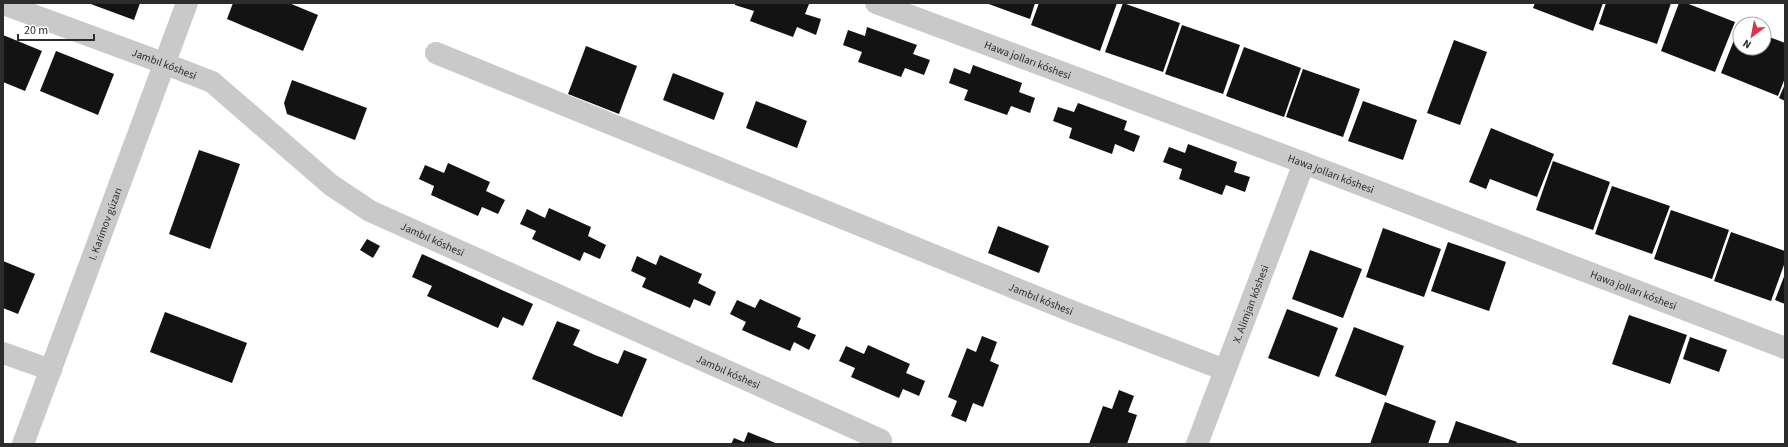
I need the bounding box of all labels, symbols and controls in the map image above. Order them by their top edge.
scale bar [18,16,94,42]
north arrow [1732,16,1772,56]
text: 20 m [24,22,48,39]
text: N [1740,36,1754,52]
street label: Hawa jolları kóshesi [982,37,1073,83]
street label: Jambıl kóshesi [130,45,199,83]
street label: Hawa jolları kóshesi [1286,150,1377,197]
street label: I. Karimov gúzarı [85,185,125,262]
street label: Jambıl kóshesi [398,218,467,260]
street label: X. Alimjan kóshesi [1229,263,1272,345]
street label: Hawa jolları kóshesi [1588,266,1679,313]
street label: Jambıl kóshesi [1006,279,1075,319]
street label: Jambıl kóshesi [694,351,763,392]

